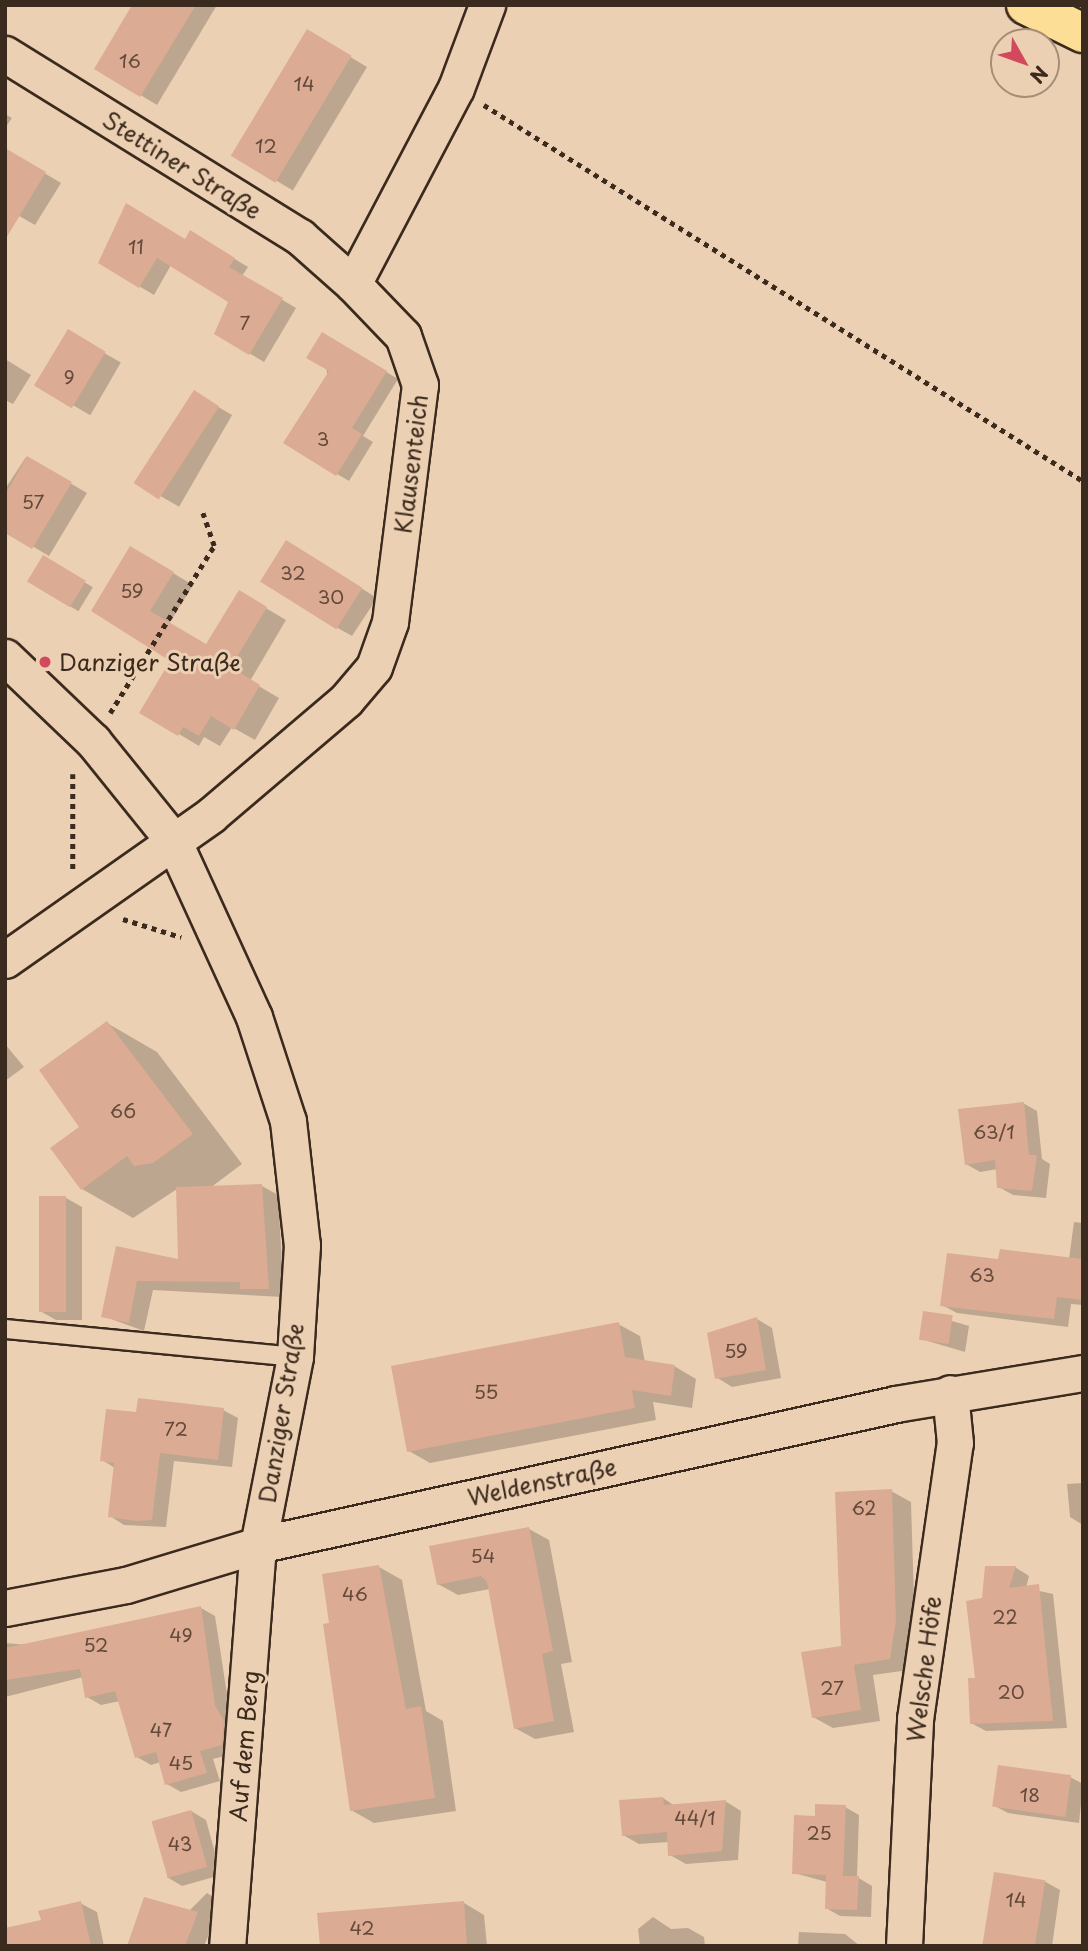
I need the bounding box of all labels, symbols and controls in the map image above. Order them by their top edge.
north arrow [990,28,1060,98]
house number: 16 [119,50,141,72]
text: N [1024,60,1055,90]
house number: 14 [293,73,315,95]
street label: Stettiner Straße [97,105,267,225]
house number: 12 [255,135,277,157]
house number: 11 [128,236,144,258]
house number: 7 [240,312,250,334]
house number: 9 [63,366,75,388]
street label: Klausenteich [389,393,433,535]
house number: 3 [317,428,329,450]
house number: 57 [22,491,44,513]
house number: 32 [280,562,306,584]
house number: 59 [120,580,144,602]
house number: 30 [318,586,344,608]
place label: Danziger Straße [59,648,242,676]
marker: Danziger Straße [37,654,53,670]
house number: 66 [110,1100,136,1122]
house number: 63/1 [973,1121,1015,1143]
house number: 63 [969,1264,995,1286]
street label: Danziger Straße [253,1320,309,1506]
house number: 59 [724,1340,748,1362]
house number: 55 [474,1381,498,1403]
house number: 72 [164,1418,188,1440]
street label: Weldenstraße [465,1453,619,1511]
house number: 62 [852,1497,876,1519]
house number: 54 [471,1545,495,1567]
house number: 46 [342,1583,368,1605]
street label: Welsche Höfe [901,1594,947,1744]
house number: 22 [992,1606,1018,1628]
house number: 49 [169,1624,193,1646]
house number: 52 [83,1634,109,1656]
street label: Auf dem Berg [224,1668,264,1824]
house number: 27 [820,1677,844,1699]
house number: 20 [997,1681,1025,1703]
house number: 47 [150,1719,172,1741]
house number: 45 [169,1752,193,1774]
house number: 18 [1020,1784,1040,1806]
house number: 44/1 [674,1807,716,1829]
house number: 25 [806,1822,832,1844]
house number: 43 [168,1833,192,1855]
house number: 14 [1005,1889,1027,1911]
house number: 42 [349,1917,375,1939]

